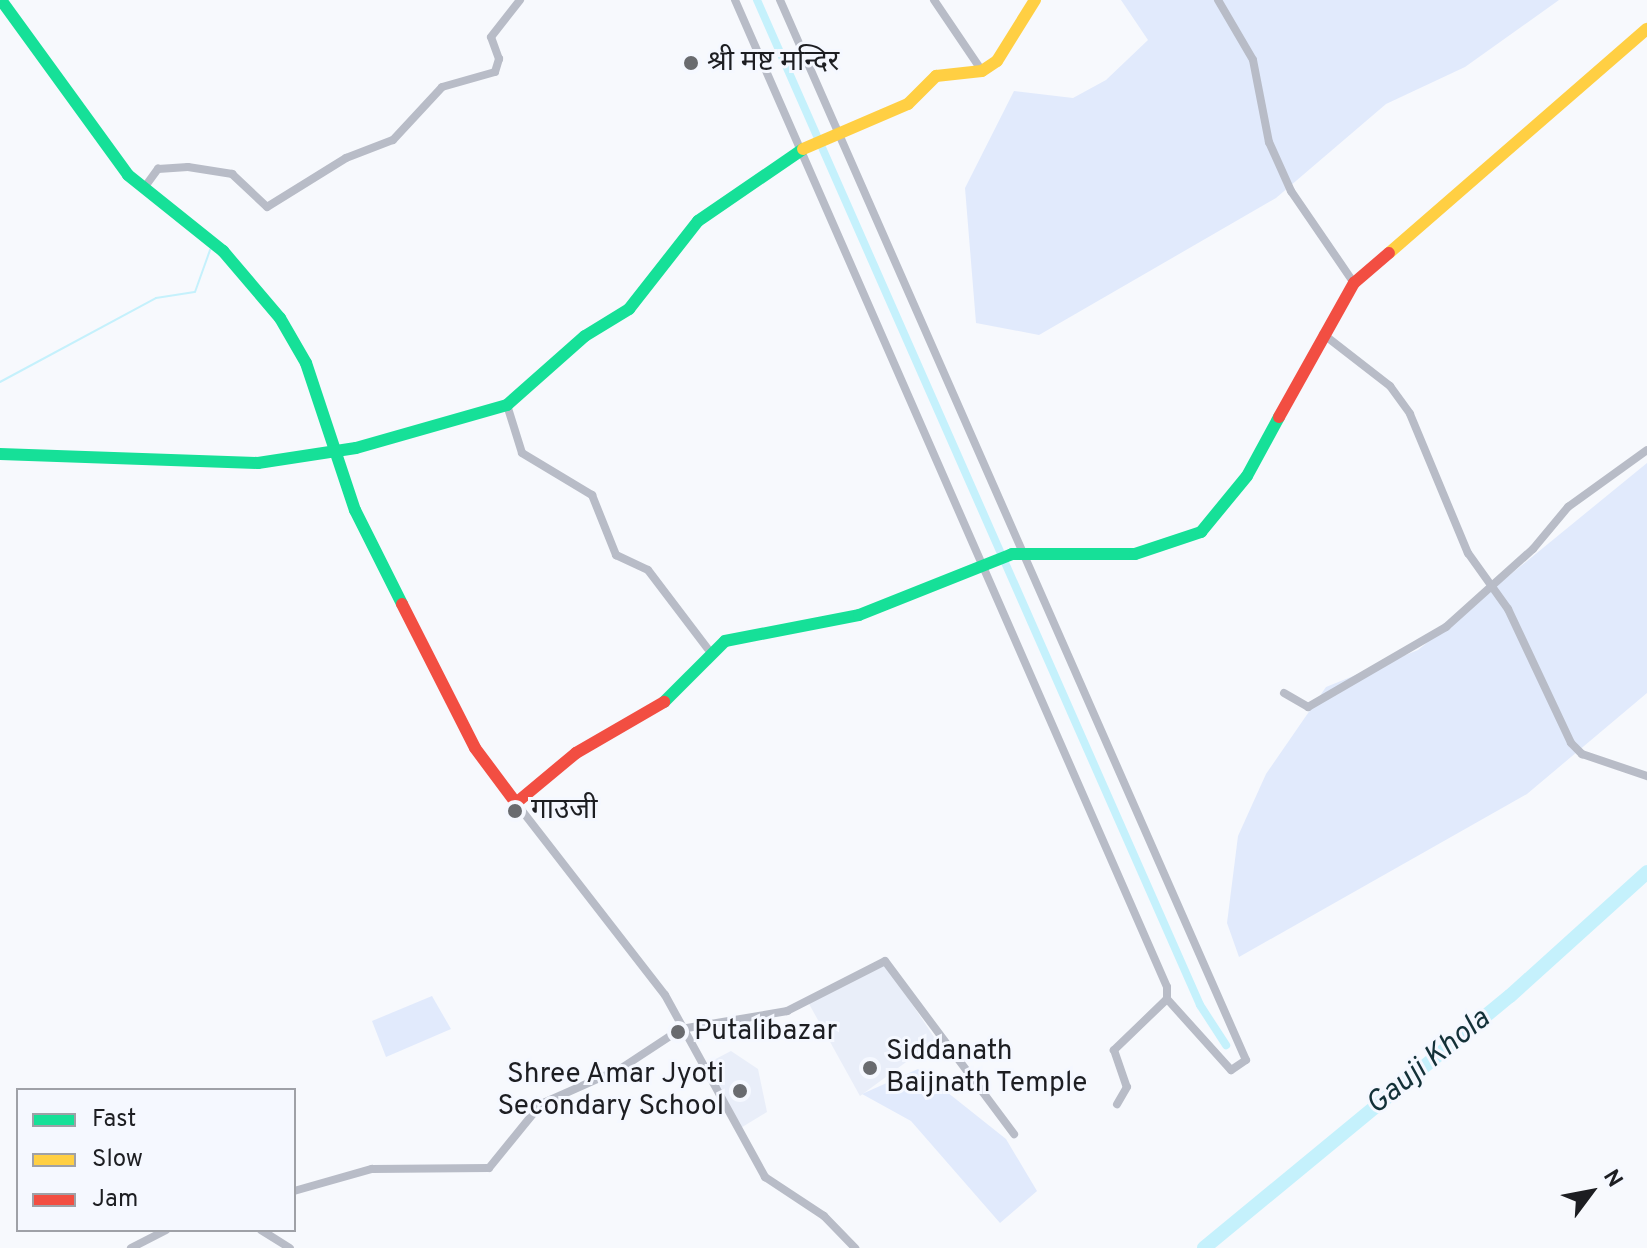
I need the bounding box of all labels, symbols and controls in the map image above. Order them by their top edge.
place label: श्री मष्ट मन्दिर [707,46,839,80]
marker: श्री मष्ट मन्दिर [682,54,700,72]
place label: गाउजी [531,794,597,828]
marker: गाउजी [506,802,524,820]
water label: Gauji Khola [1360,1002,1498,1124]
place label: Putalibazar [694,1015,837,1049]
marker: Putalibazar [669,1023,687,1041]
place label: Siddanath Baijnath Temple [886,1035,1088,1101]
place label: Shree Amar Jyoti Secondary School [497,1058,724,1124]
marker: Siddanath Baijnath Temple [861,1059,879,1077]
marker: Shree Amar Jyoti Secondary School [731,1082,749,1100]
legend [16,1088,296,1232]
text: Fast [92,1105,136,1135]
text: Slow [92,1145,143,1175]
north arrow [1551,1152,1631,1232]
text: N [1596,1165,1627,1193]
text: Jam [92,1185,138,1215]

